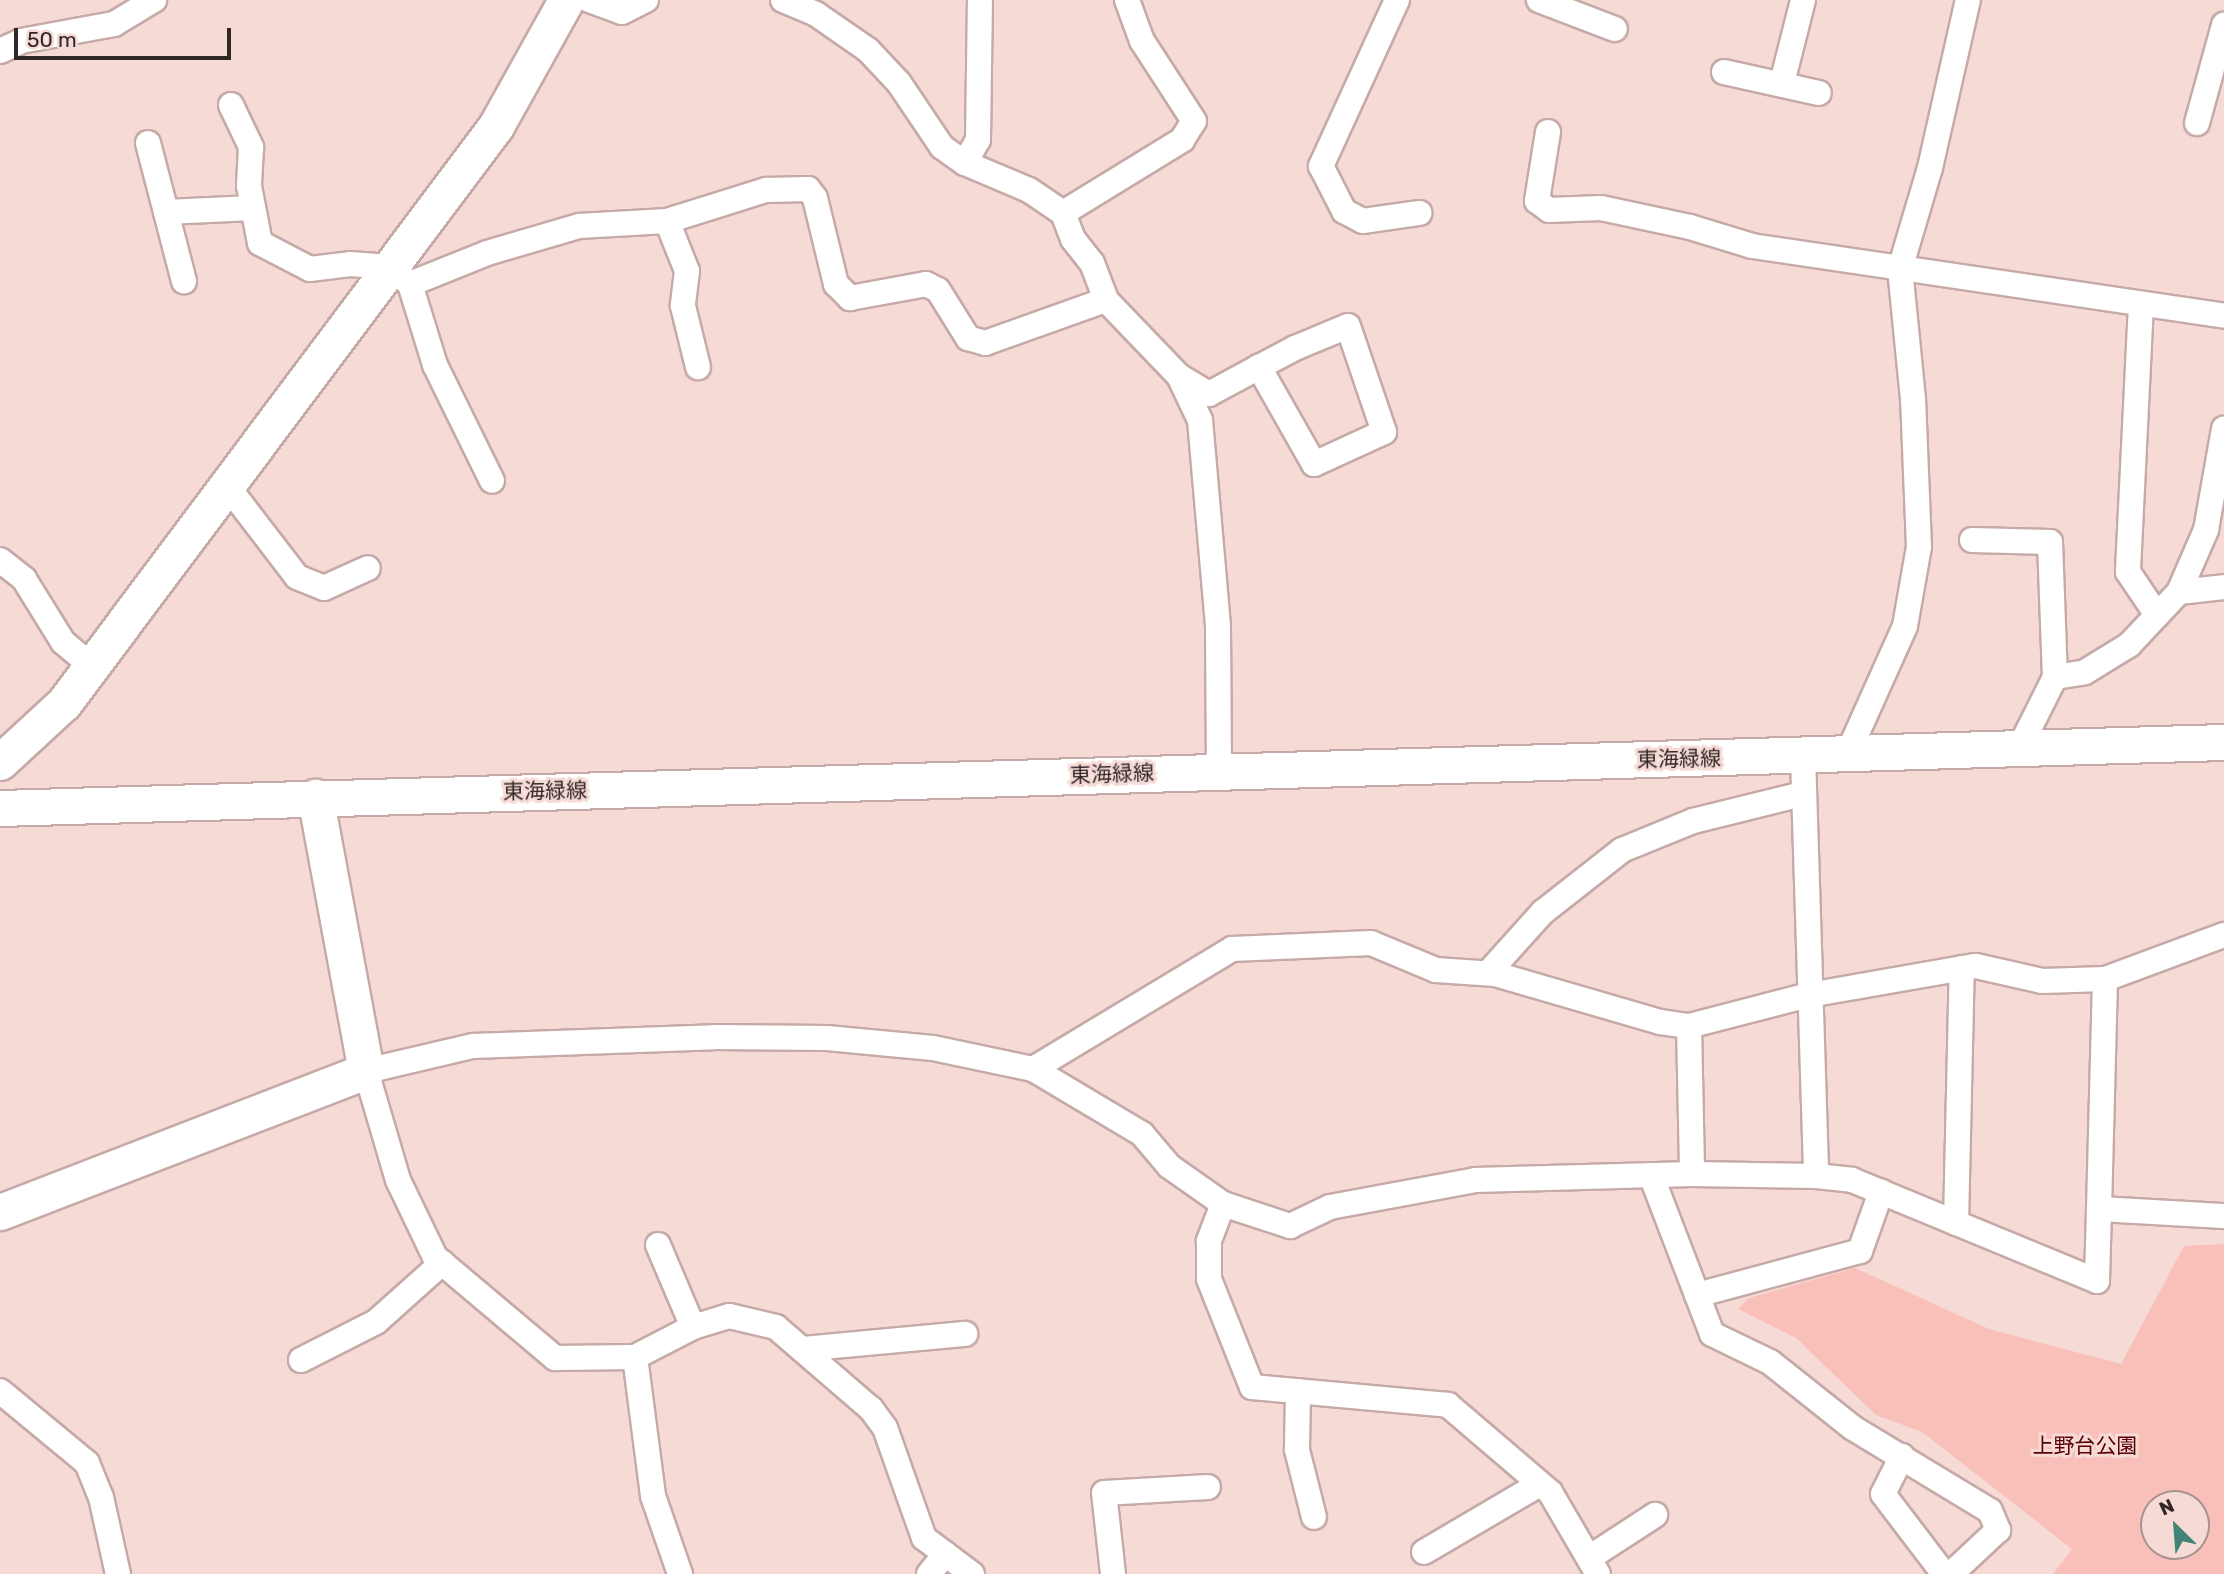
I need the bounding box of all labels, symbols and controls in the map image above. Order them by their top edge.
scale bar [18,14,234,58]
text: 50 m [27,27,77,52]
street label: 東海緑線 [1637,746,1721,772]
street label: 東海緑線 [1070,760,1154,788]
street label: 東海緑線 [503,778,587,804]
park label: 上野台公園 [2033,1433,2137,1459]
north arrow [2140,1490,2210,1560]
text: N [2156,1494,2178,1521]

